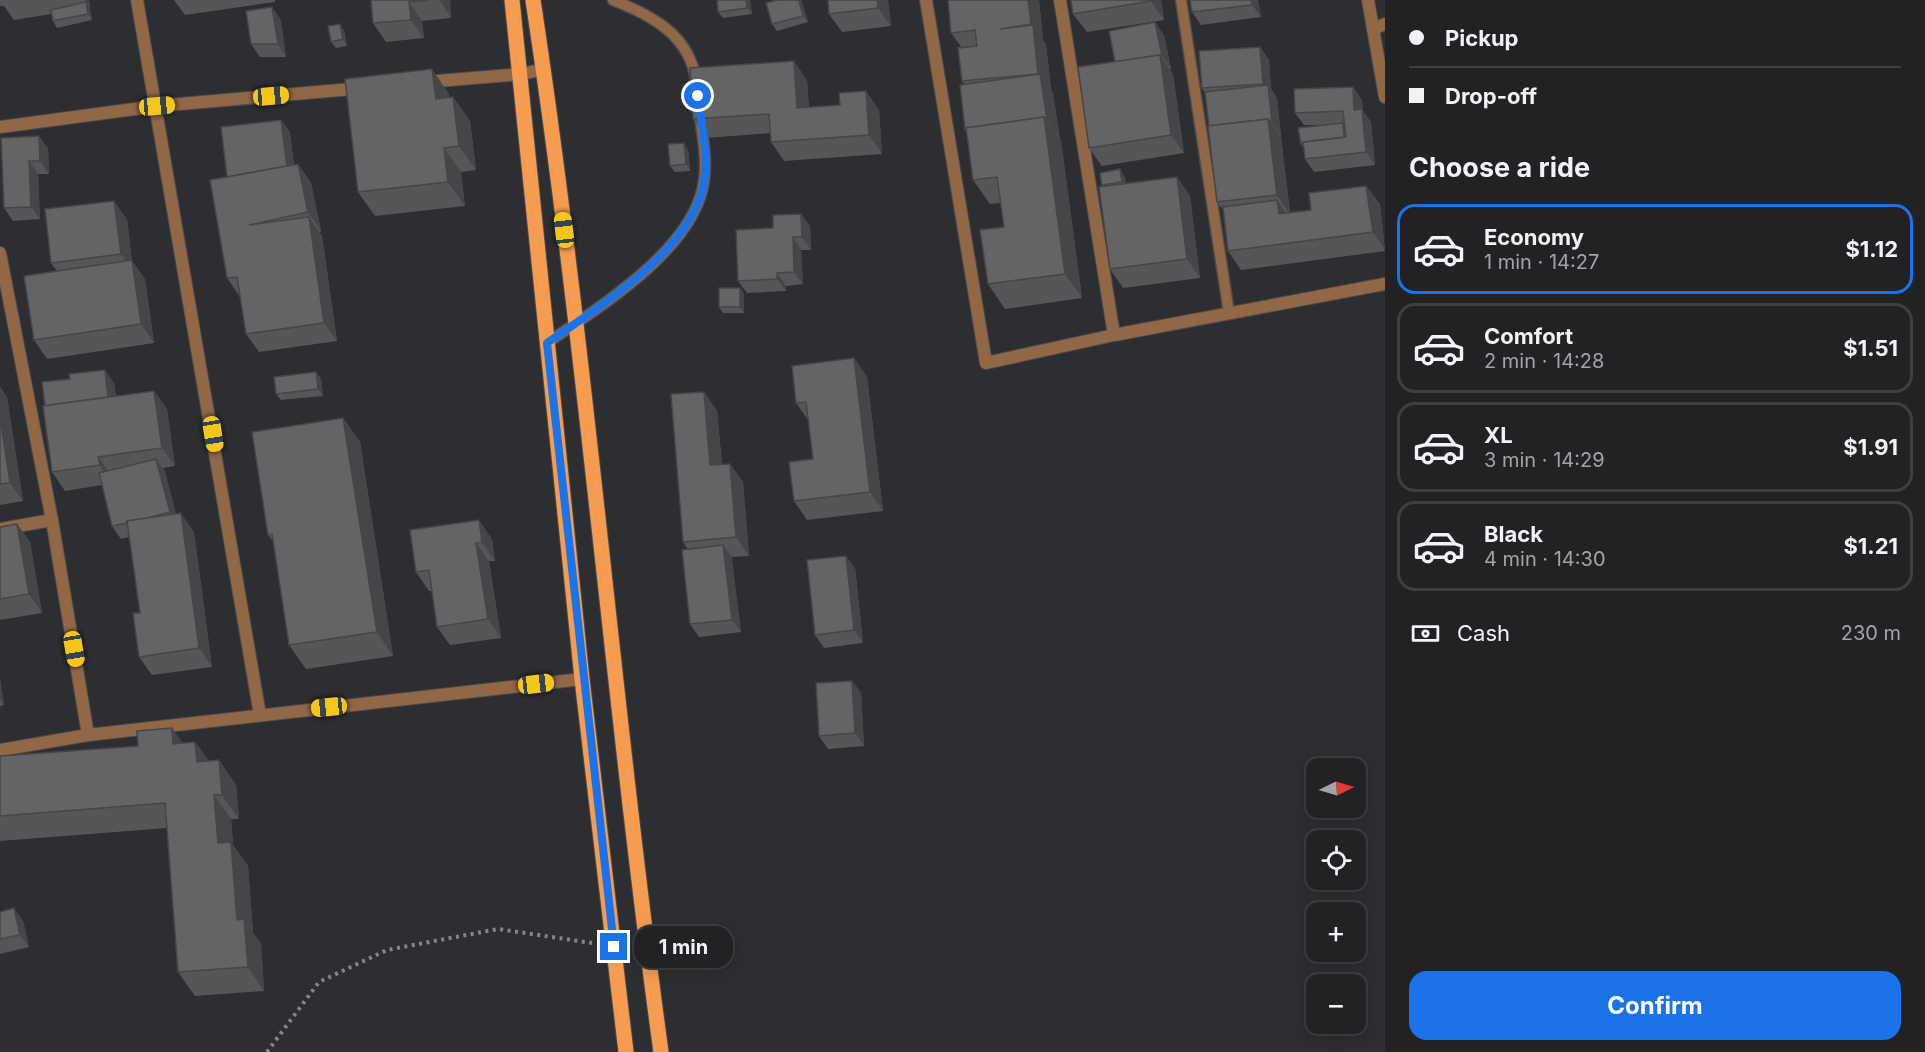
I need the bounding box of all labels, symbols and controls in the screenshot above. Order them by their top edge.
text: Pickup [1445,25,1519,51]
route start [684,82,711,109]
text: Drop-off [1445,83,1537,109]
car [252,85,290,107]
car [138,95,176,117]
text: Choose a ride [1409,151,1590,184]
car [553,211,575,249]
icon: car [1412,222,1466,276]
text: Economy [1484,224,1584,250]
text: $1.12 [1845,236,1898,262]
text: 1 min · 14:27 [1484,250,1599,274]
icon: car [1412,321,1466,375]
text: Comfort [1484,323,1573,349]
text: $1.51 [1843,335,1898,361]
text: 2 min · 14:28 [1484,349,1604,373]
car [201,415,225,453]
icon: car [1412,420,1466,474]
text: XL [1484,422,1513,448]
text: $1.91 [1843,434,1898,460]
text: 3 min · 14:29 [1484,448,1605,472]
icon: car [1412,519,1466,573]
text: Black [1484,521,1543,547]
text: $1.21 [1843,533,1898,559]
text: 4 min · 14:30 [1484,547,1606,571]
icon: cash [1409,617,1442,650]
text: Cash [1457,620,1510,646]
text: 230 m [1841,621,1901,645]
car [62,630,86,668]
car [517,673,555,695]
car [310,696,348,718]
north arrow [1306,758,1366,818]
map controls [1306,758,1366,1034]
button: locate [1306,830,1366,890]
button: + [1306,902,1366,962]
callout: 1 min [635,926,734,968]
route end [600,933,627,960]
text: 1 min [659,935,708,959]
button: Confirm [1409,971,1901,1040]
button: − [1306,974,1366,1034]

